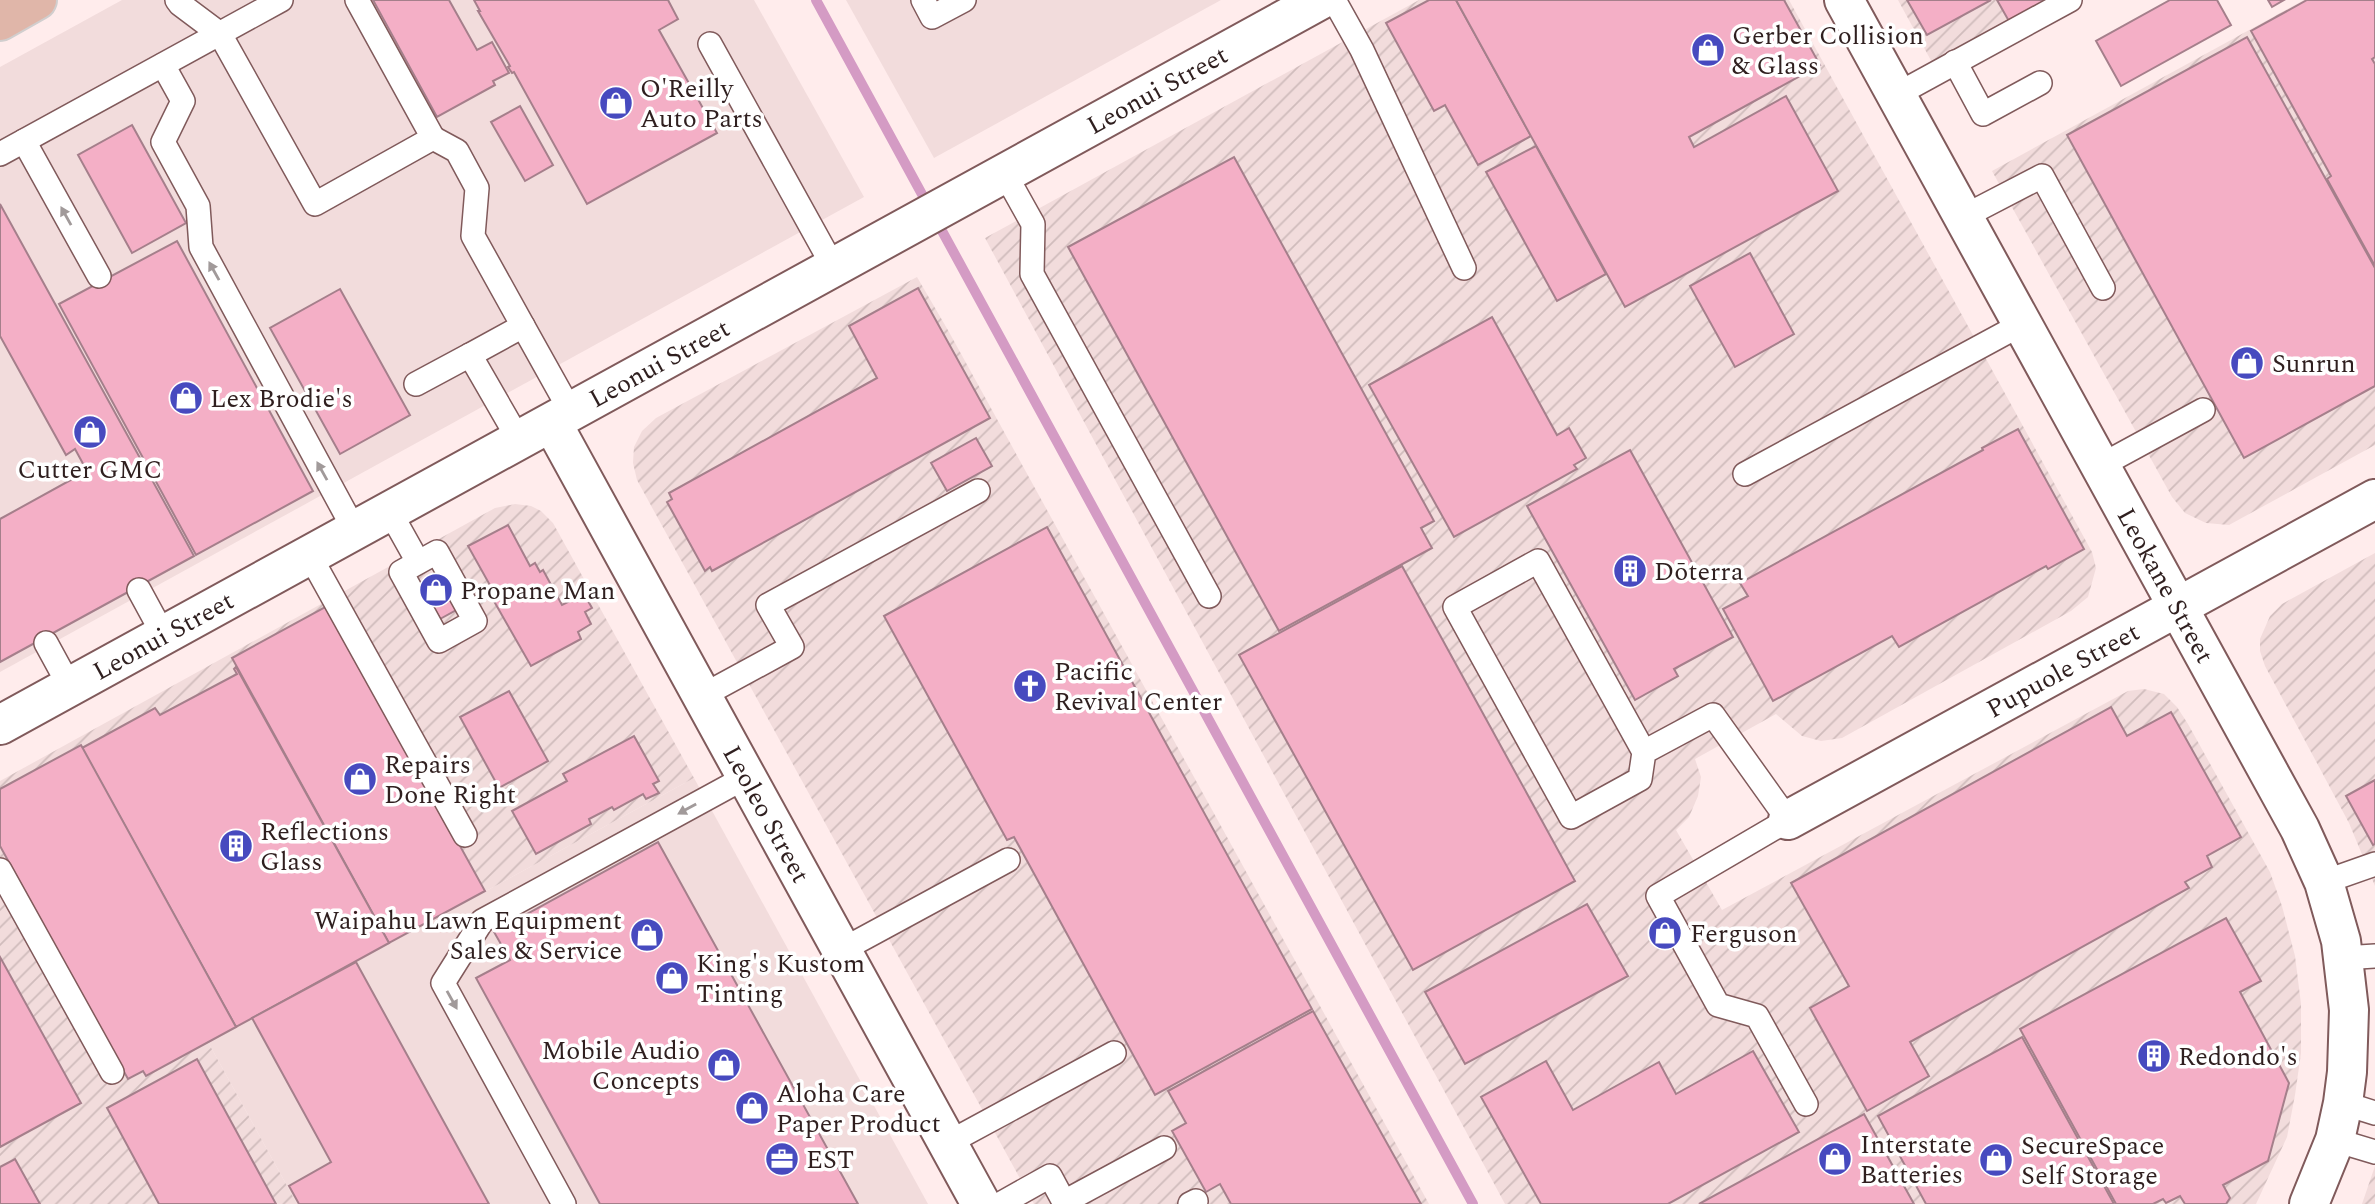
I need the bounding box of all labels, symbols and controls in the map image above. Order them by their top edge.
place label: Gerber Collision & Glass [1732,16,1924,86]
shop icon: Gerber Collision & Glass [1689,31,1727,69]
street label: Leonui Street [1080,35,1235,145]
place label: O'Reilly Auto Parts [640,69,763,139]
shop icon: O'Reilly Auto Parts [597,84,635,122]
one-way arrow [60,206,72,226]
one-way arrow [208,261,220,281]
street label: Leonui Street [582,309,737,419]
shop icon: Sunrun [2228,344,2266,382]
place label: Sunrun [2272,344,2356,384]
shop icon: Lex Brodie's [167,379,205,417]
place label: Lex Brodie's [210,379,353,419]
shop icon: Cutter GMC [71,413,109,451]
place label: Cutter GMC [18,450,162,490]
one-way arrow [317,461,328,481]
street label: Leokane Street [2106,501,2224,671]
building icon: Dōterra [1611,552,1649,590]
place label: Dōterra [1654,552,1744,592]
shop icon: Propane Man [417,571,455,609]
place label: Propane Man [460,571,615,611]
street label: Leonui Street [86,581,241,691]
street label: Pupuole Street [1979,612,2147,729]
place label: Pacific Revival Center [1054,652,1222,722]
church icon: Pacific Revival Center [1011,667,1049,705]
street label: Leoleo Street [712,738,820,891]
place label: Repairs Done Right [384,745,516,815]
shop icon: Repairs Done Right [341,760,379,798]
one-way arrow [677,803,696,815]
place label: Reflections Glass [260,812,389,882]
building icon: Reflections Glass [217,827,255,865]
place label: Waipahu Lawn Equipment Sales & Service [314,901,622,971]
shop icon: Ferguson [1646,914,1684,952]
place label: Ferguson [1690,914,1797,954]
shop icon: Waipahu Lawn Equipment Sales & Service [628,916,666,954]
place label: King's Kustom Tinting [696,944,865,1014]
shop icon: King's Kustom Tinting [653,959,691,997]
one-way arrow [446,990,458,1009]
place label: Mobile Audio Concepts [541,1031,700,1101]
building icon: Redondo's [2135,1037,2173,1075]
place label: Redondo's [2178,1037,2298,1077]
shop icon: Mobile Audio Concepts [705,1046,743,1084]
place label: Aloha Care Paper Product [776,1074,941,1144]
shop icon: Aloha Care Paper Product [733,1089,771,1127]
place label: Interstate Batteries [1860,1125,1972,1195]
place label: SecureSpace Self Storage [2021,1126,2164,1196]
office icon: EST [763,1140,801,1178]
place label: EST [806,1140,854,1180]
shop icon: Interstate Batteries [1816,1140,1854,1178]
shop icon: SecureSpace Self Storage [1977,1141,2015,1179]

